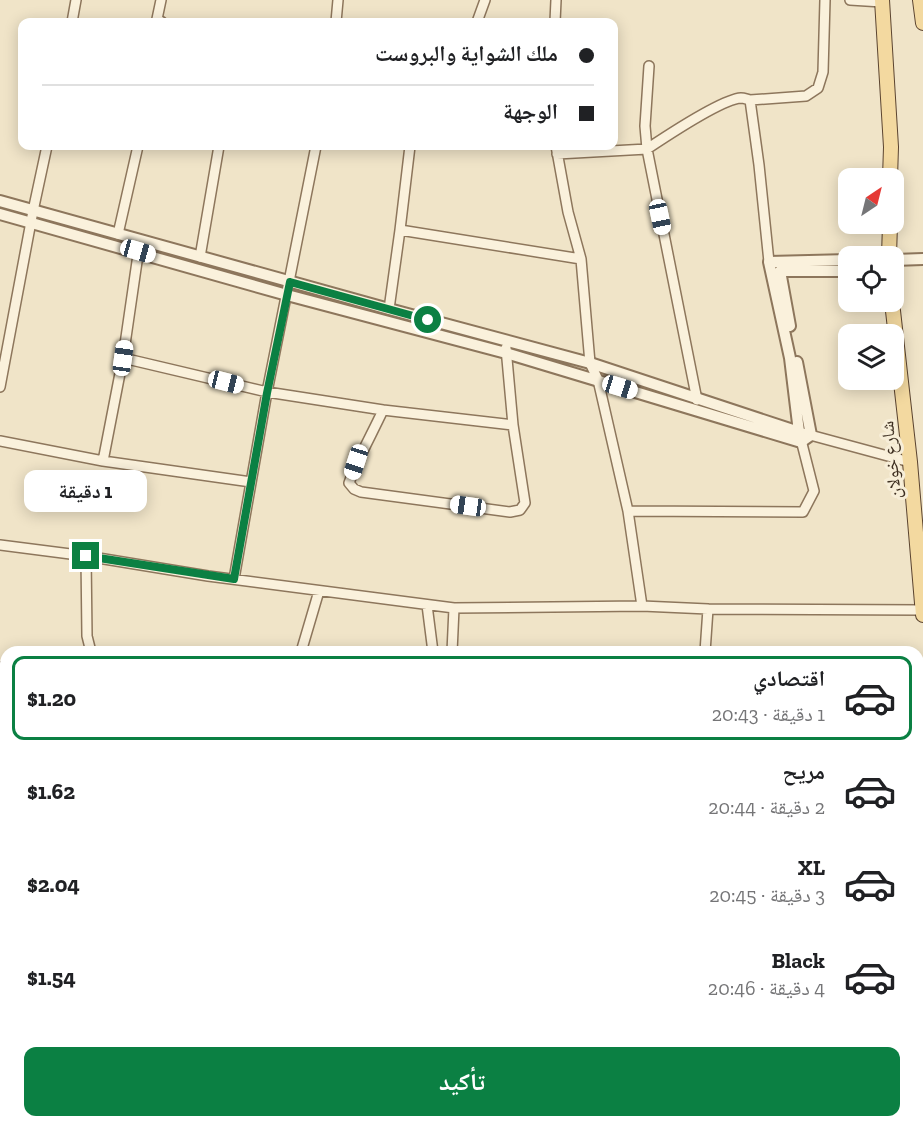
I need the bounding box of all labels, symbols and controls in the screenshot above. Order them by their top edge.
text: ملك الشواية والبروست [375,40,558,67]
text: الوجهة [503,98,558,125]
north arrow [838,168,904,234]
map controls [838,168,904,390]
car [647,198,673,236]
car [118,237,158,265]
button: locate [838,246,904,312]
route start [414,306,441,333]
button: layers [838,324,904,390]
car [112,339,134,377]
car [206,369,246,395]
car [600,373,640,401]
street label: شارع خولان [876,420,906,500]
car [342,442,370,482]
callout: 1 دقيقة [25,469,148,511]
text: 1 دقيقة [59,479,112,503]
car [449,495,487,517]
route end [72,542,99,569]
text: اقتصادي [753,665,825,692]
icon: car [843,671,897,725]
text: $1.20 [27,685,76,712]
text: 1 دقيقة · 20:43 [712,702,825,726]
text: مريح [782,758,825,785]
icon: car [843,764,897,818]
text: $1.62 [27,778,75,805]
text: 2 دقيقة · 20:44 [708,795,825,819]
text: XL [798,854,825,881]
icon: car [843,857,897,911]
text: $2.04 [27,871,80,898]
text: 3 دقيقة · 20:45 [709,883,825,907]
text: Black [771,947,825,974]
icon: car [843,950,897,1004]
text: $1.54 [27,964,76,991]
text: 4 دقيقة · 20:46 [708,976,825,1000]
button: تأكيد [24,1047,900,1116]

